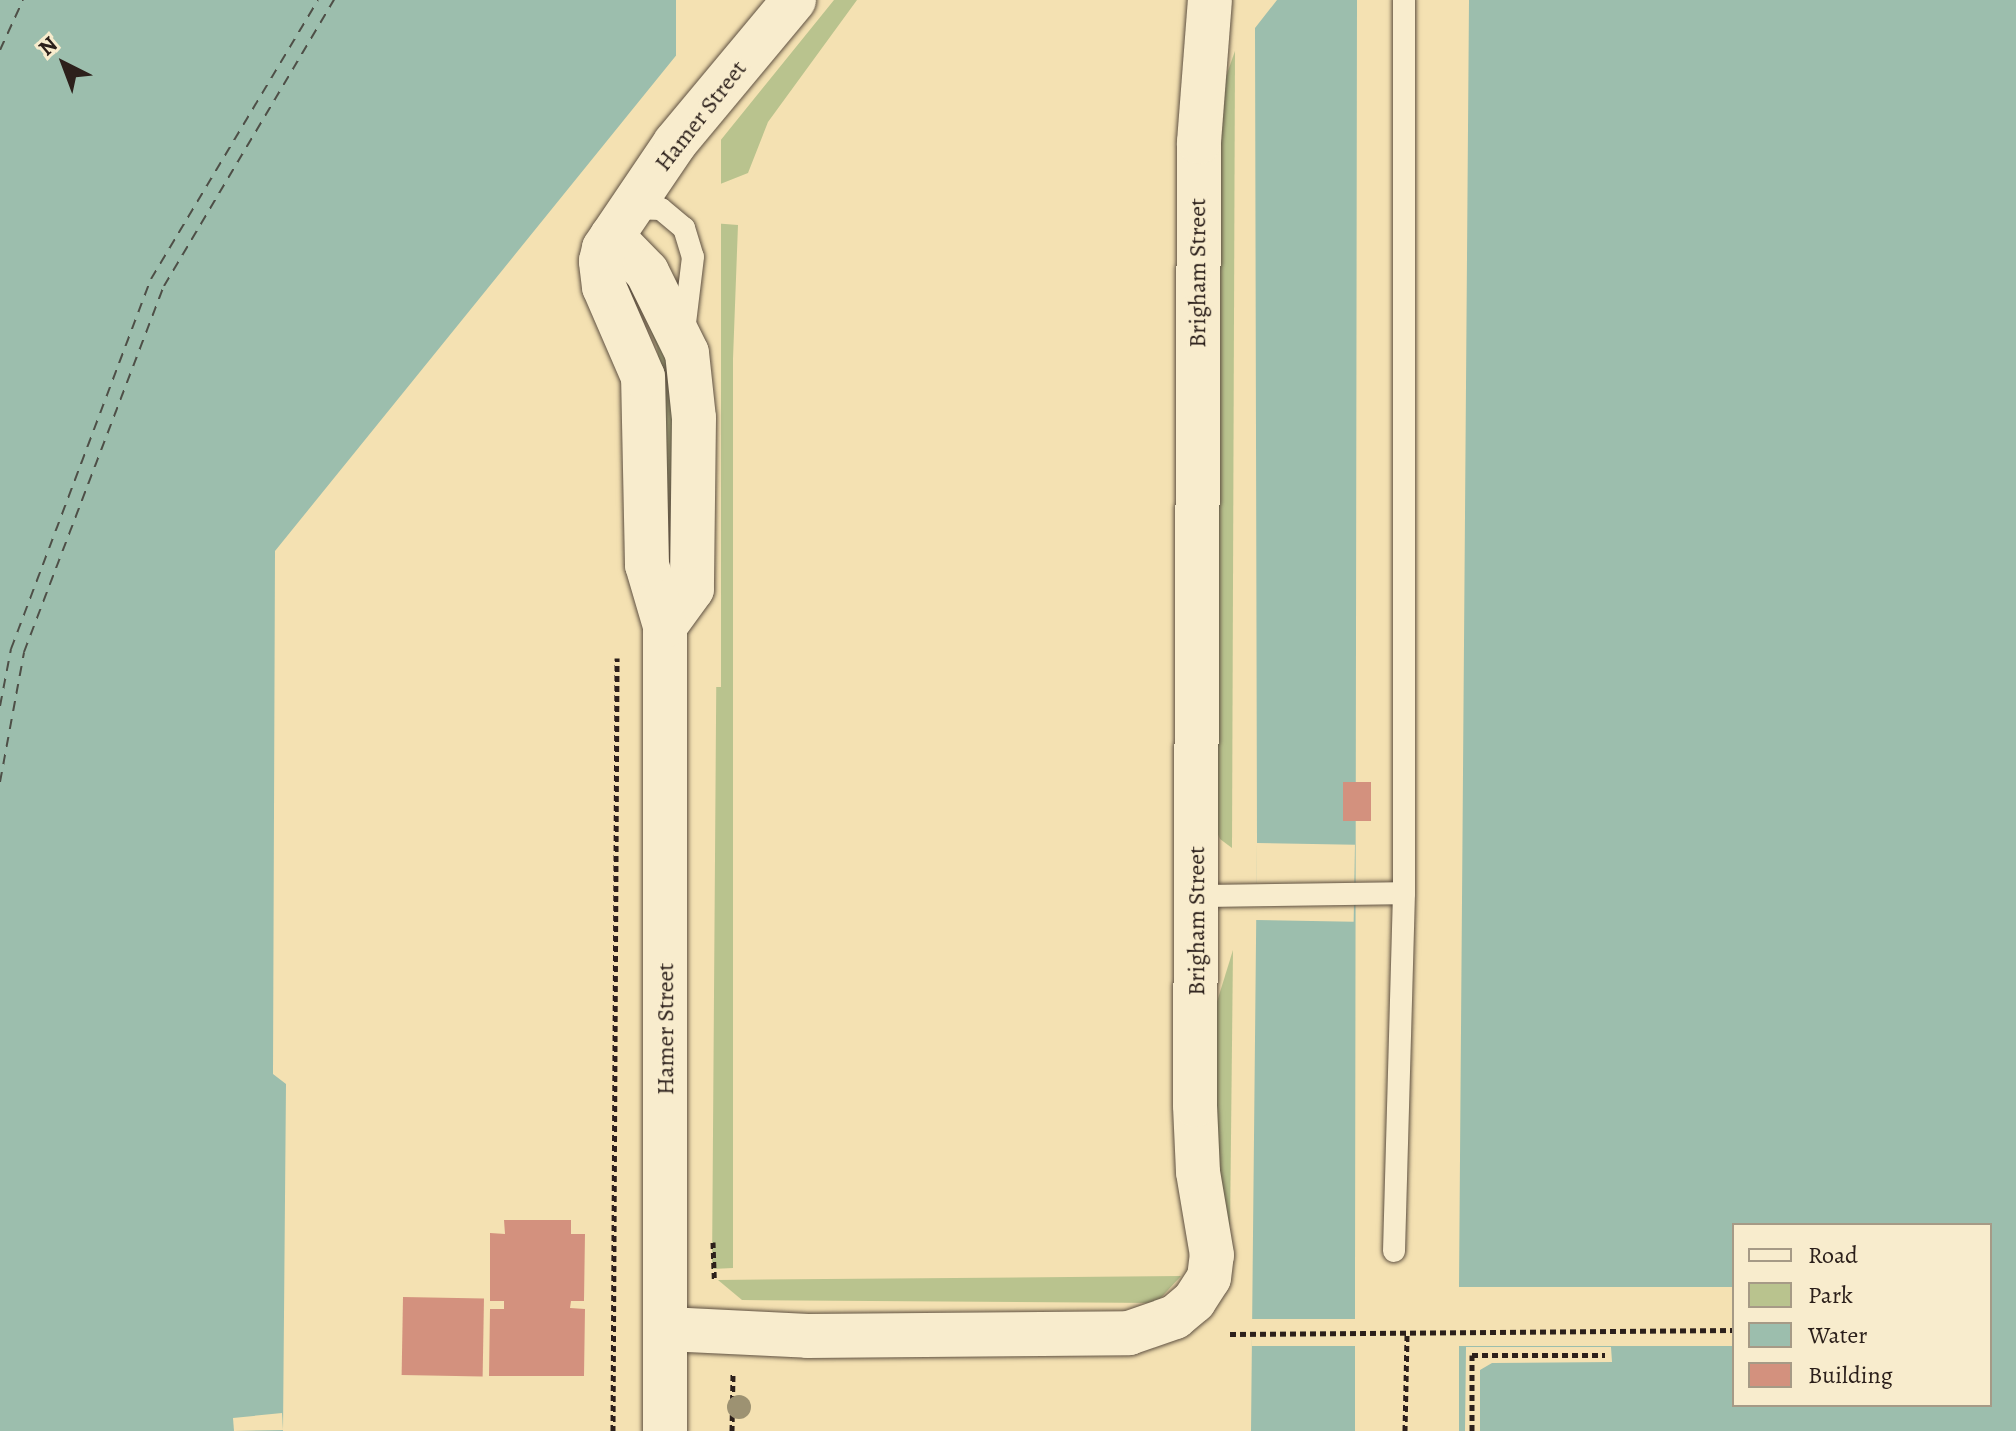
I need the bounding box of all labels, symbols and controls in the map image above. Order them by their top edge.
north arrow [24,24,104,104]
text: N [32,30,64,63]
street label: Hamer Street [649,55,753,177]
street label: Brigham Street [1184,198,1212,348]
street label: Brigham Street [1183,846,1211,996]
street label: Hamer Street [652,963,680,1095]
legend [1732,1223,1992,1407]
text: Road [1808,1239,1858,1271]
text: Park [1808,1279,1853,1311]
text: Water [1808,1319,1868,1351]
text: Building [1808,1359,1893,1391]

